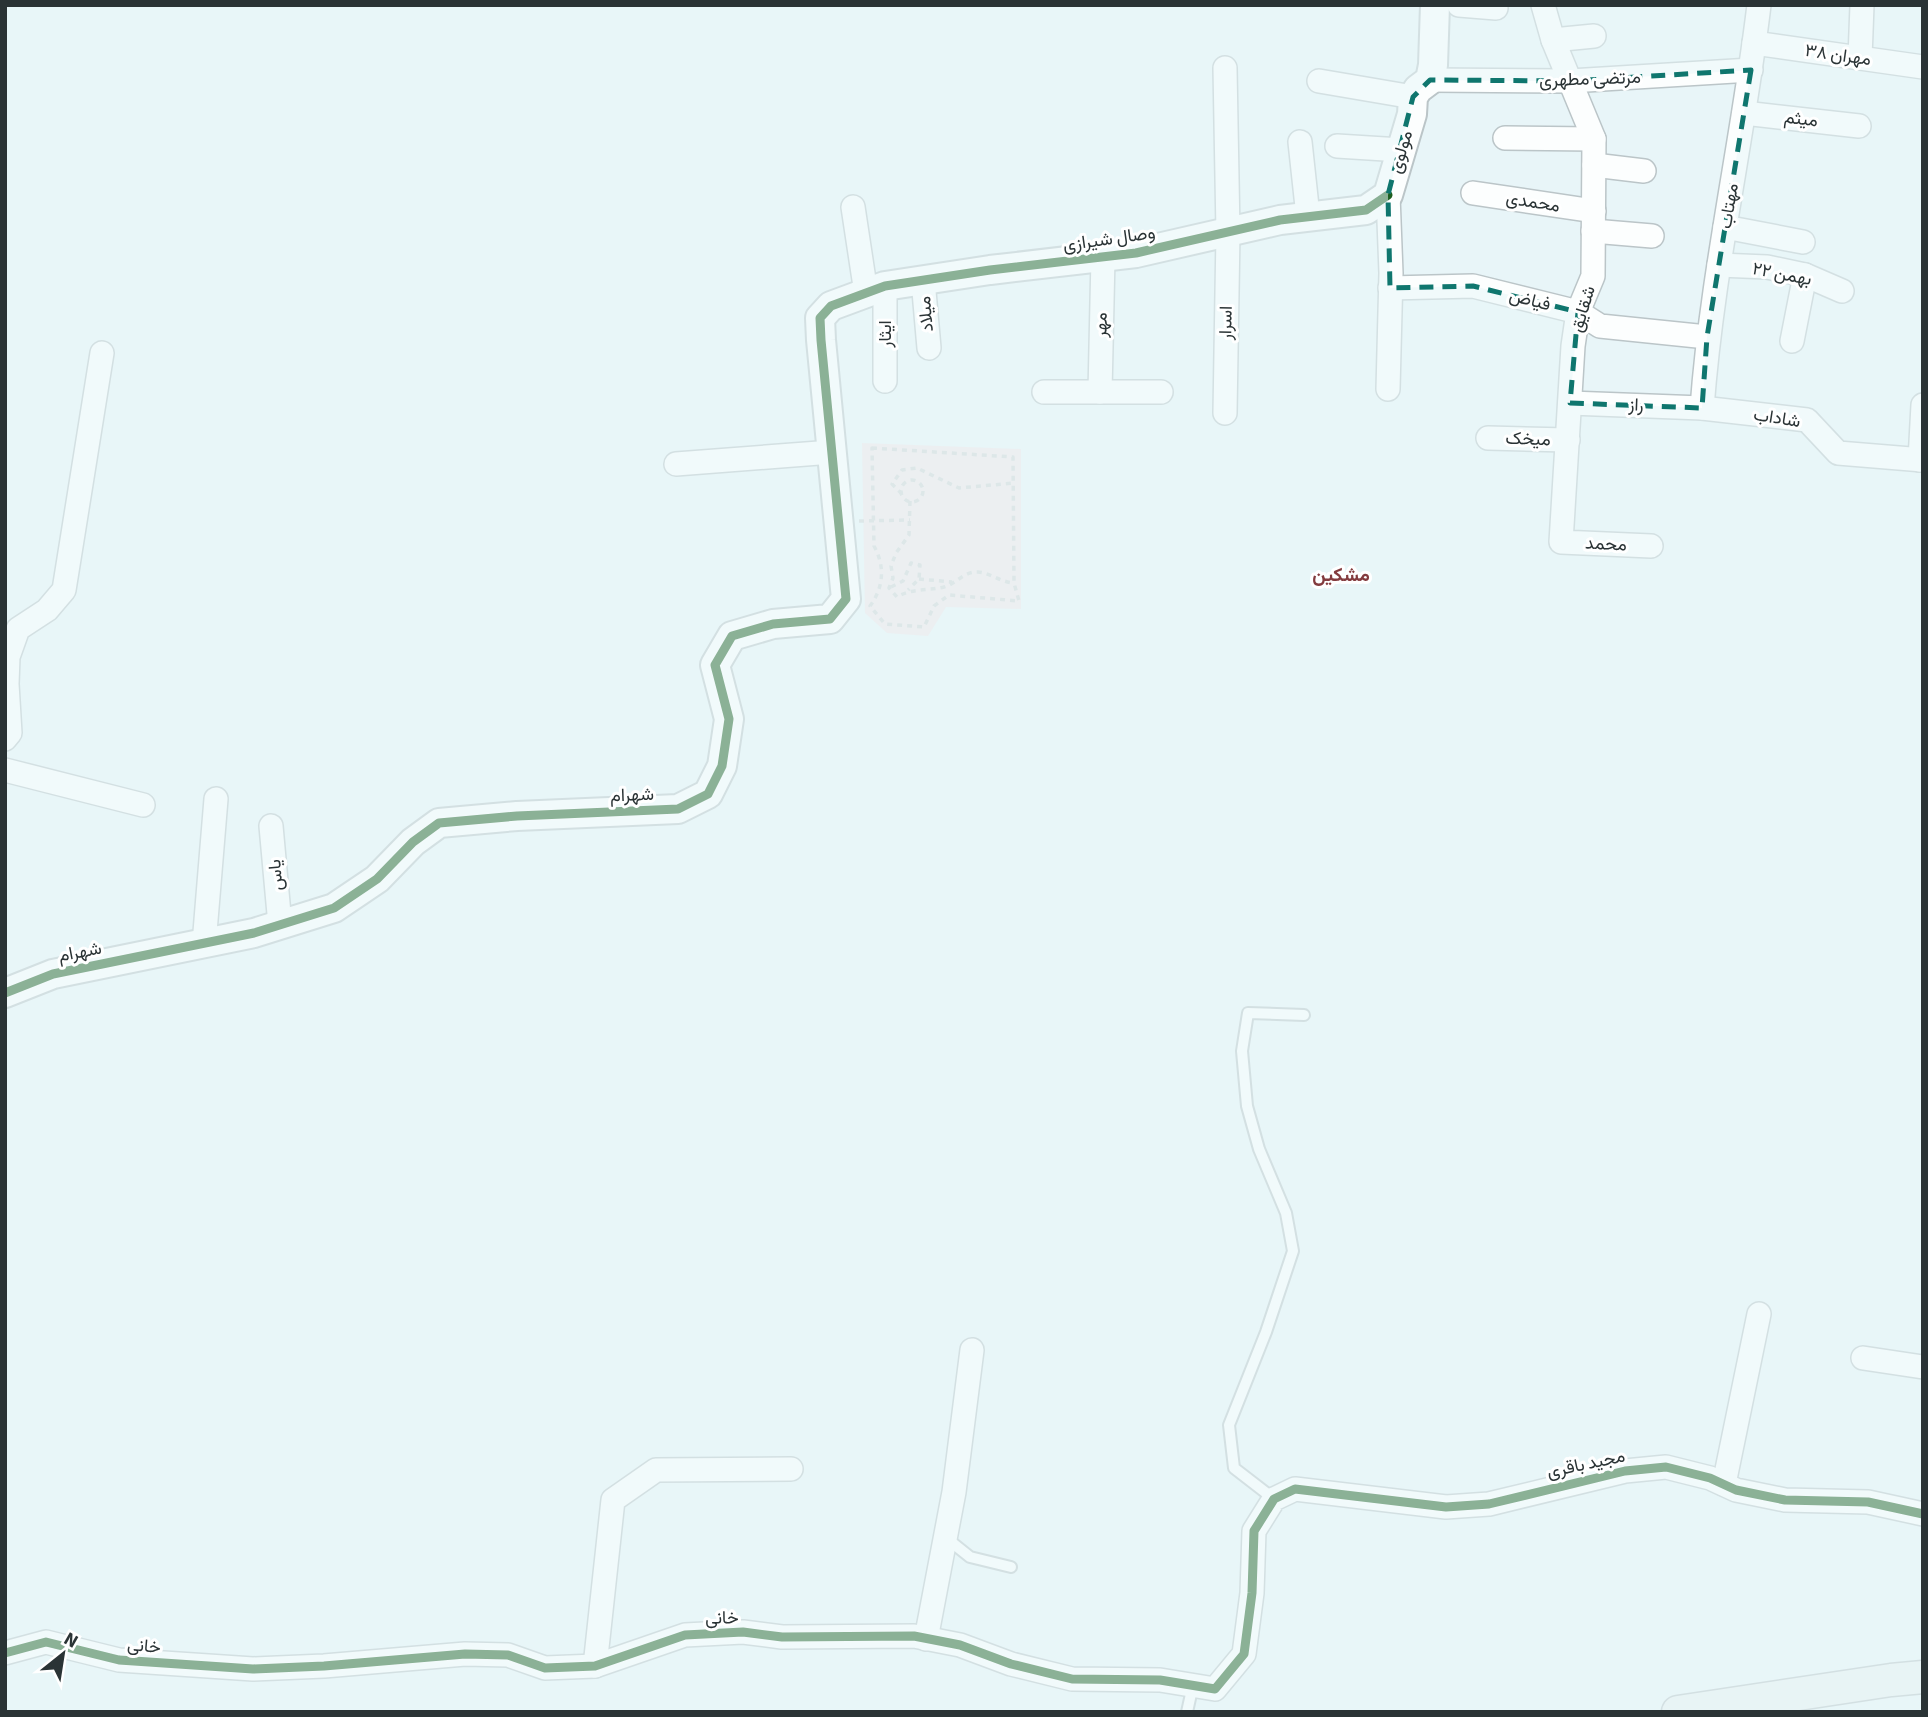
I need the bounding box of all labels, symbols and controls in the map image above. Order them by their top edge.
street label: مهران ۳۸ [1803,38,1873,72]
street label: مرتضی مطهری [1539,65,1641,93]
street label: میثم [1783,105,1819,133]
street label: مولوی [1383,128,1419,176]
street label: مهتاب [1713,181,1745,231]
street label: محمدی [1504,185,1562,219]
street label: وصال شیرازی [1061,220,1157,258]
street label: ۲۲ بهمن [1750,256,1814,292]
street label: فیاض [1507,283,1553,317]
street label: شقایق [1564,283,1602,335]
street label: میلاد [912,295,940,333]
street label: اسرار [1213,306,1239,341]
street label: مهر [1088,312,1114,339]
street label: ایثار [873,320,898,349]
street label: راز [1627,392,1644,418]
street label: شاداب [1752,402,1802,434]
street label: میخک [1505,426,1551,452]
street label: محمد [1584,530,1628,558]
district label: مشکین [1312,562,1370,589]
street label: شهرام [610,782,654,808]
street label: یاس [262,858,290,892]
street label: شهرام [56,936,104,968]
street label: مجید باقری [1545,1444,1627,1484]
street label: خانی [705,1605,739,1631]
north arrow [28,1619,98,1689]
text: N [59,1626,83,1655]
street label: خانی [126,1632,162,1660]

